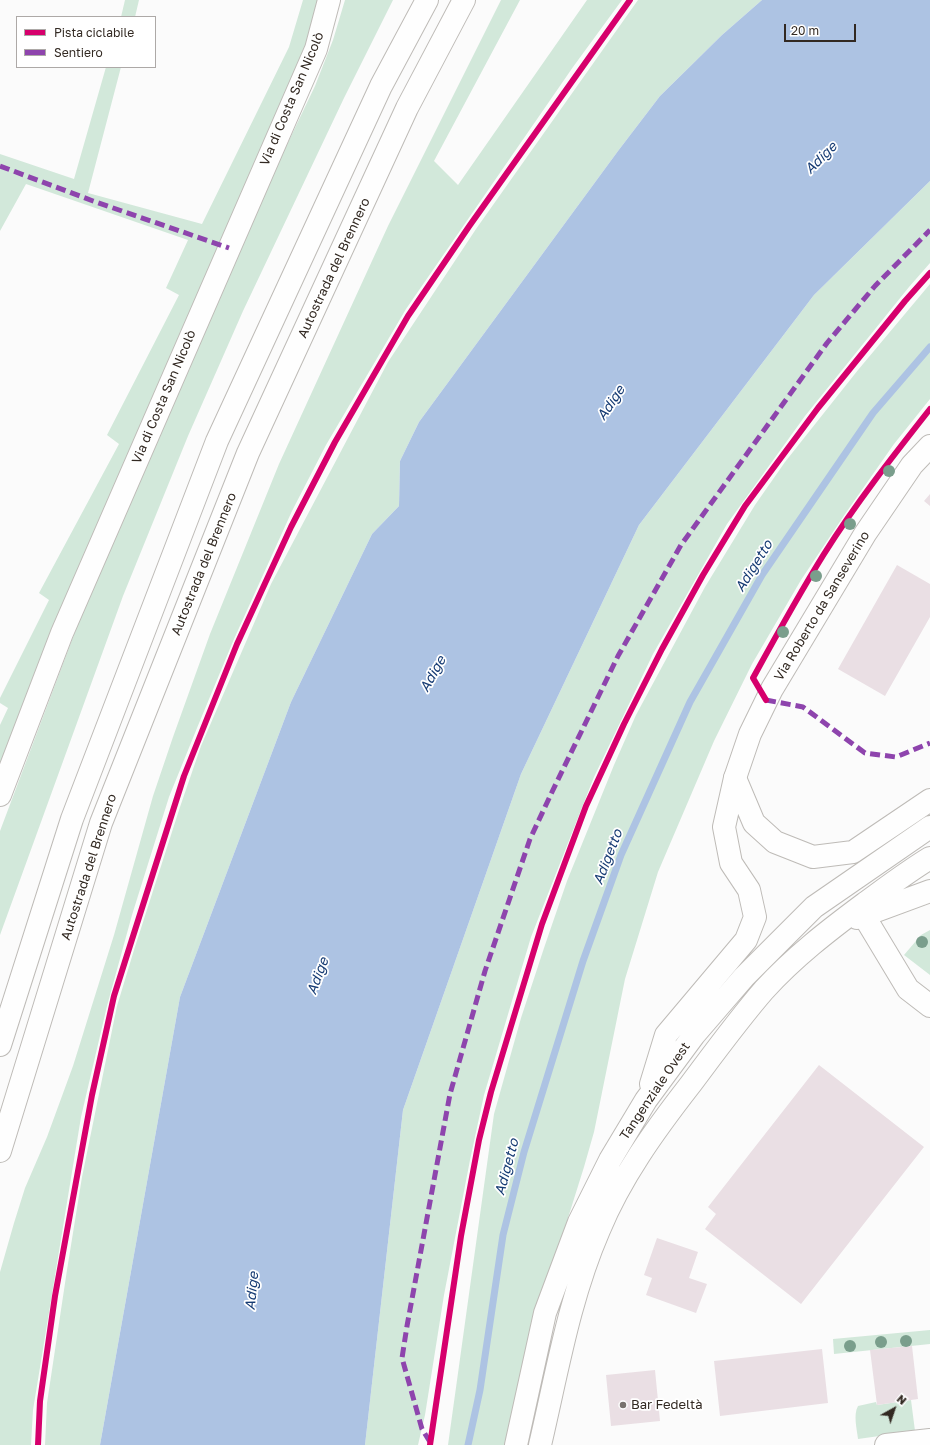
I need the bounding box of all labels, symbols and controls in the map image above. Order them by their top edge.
legend [16,16,156,68]
scale bar [786,16,858,42]
text: 20 m [791,23,819,38]
text: Pista ciclabile [54,25,134,40]
street label: Via di Costa San Nicolò [257,30,327,168]
text: Sentiero [54,45,103,60]
water label: Adige [802,139,840,177]
street label: Autostrada del Brennero [295,196,373,340]
street label: Via di Costa San Nicolò [129,328,199,466]
water label: Adige [593,382,629,424]
street label: Autostrada del Brennero [168,490,240,638]
street label: Via Roberto da Sanseverino [771,528,873,684]
water label: Adigetto [732,537,776,595]
water label: Adige [416,653,450,695]
street label: Autostrada del Brennero [58,792,120,942]
water label: Adigetto [590,827,626,887]
water label: Adige [304,955,332,997]
street label: Tangenziale Ovest [617,1039,693,1143]
water label: Adigetto [491,1137,523,1197]
water label: Adige [242,1271,262,1311]
north arrow [874,1389,914,1429]
text: N [895,1392,909,1407]
place label: Bar Fedeltà [631,1397,702,1413]
marker: Bar Fedeltà [618,1400,628,1410]

